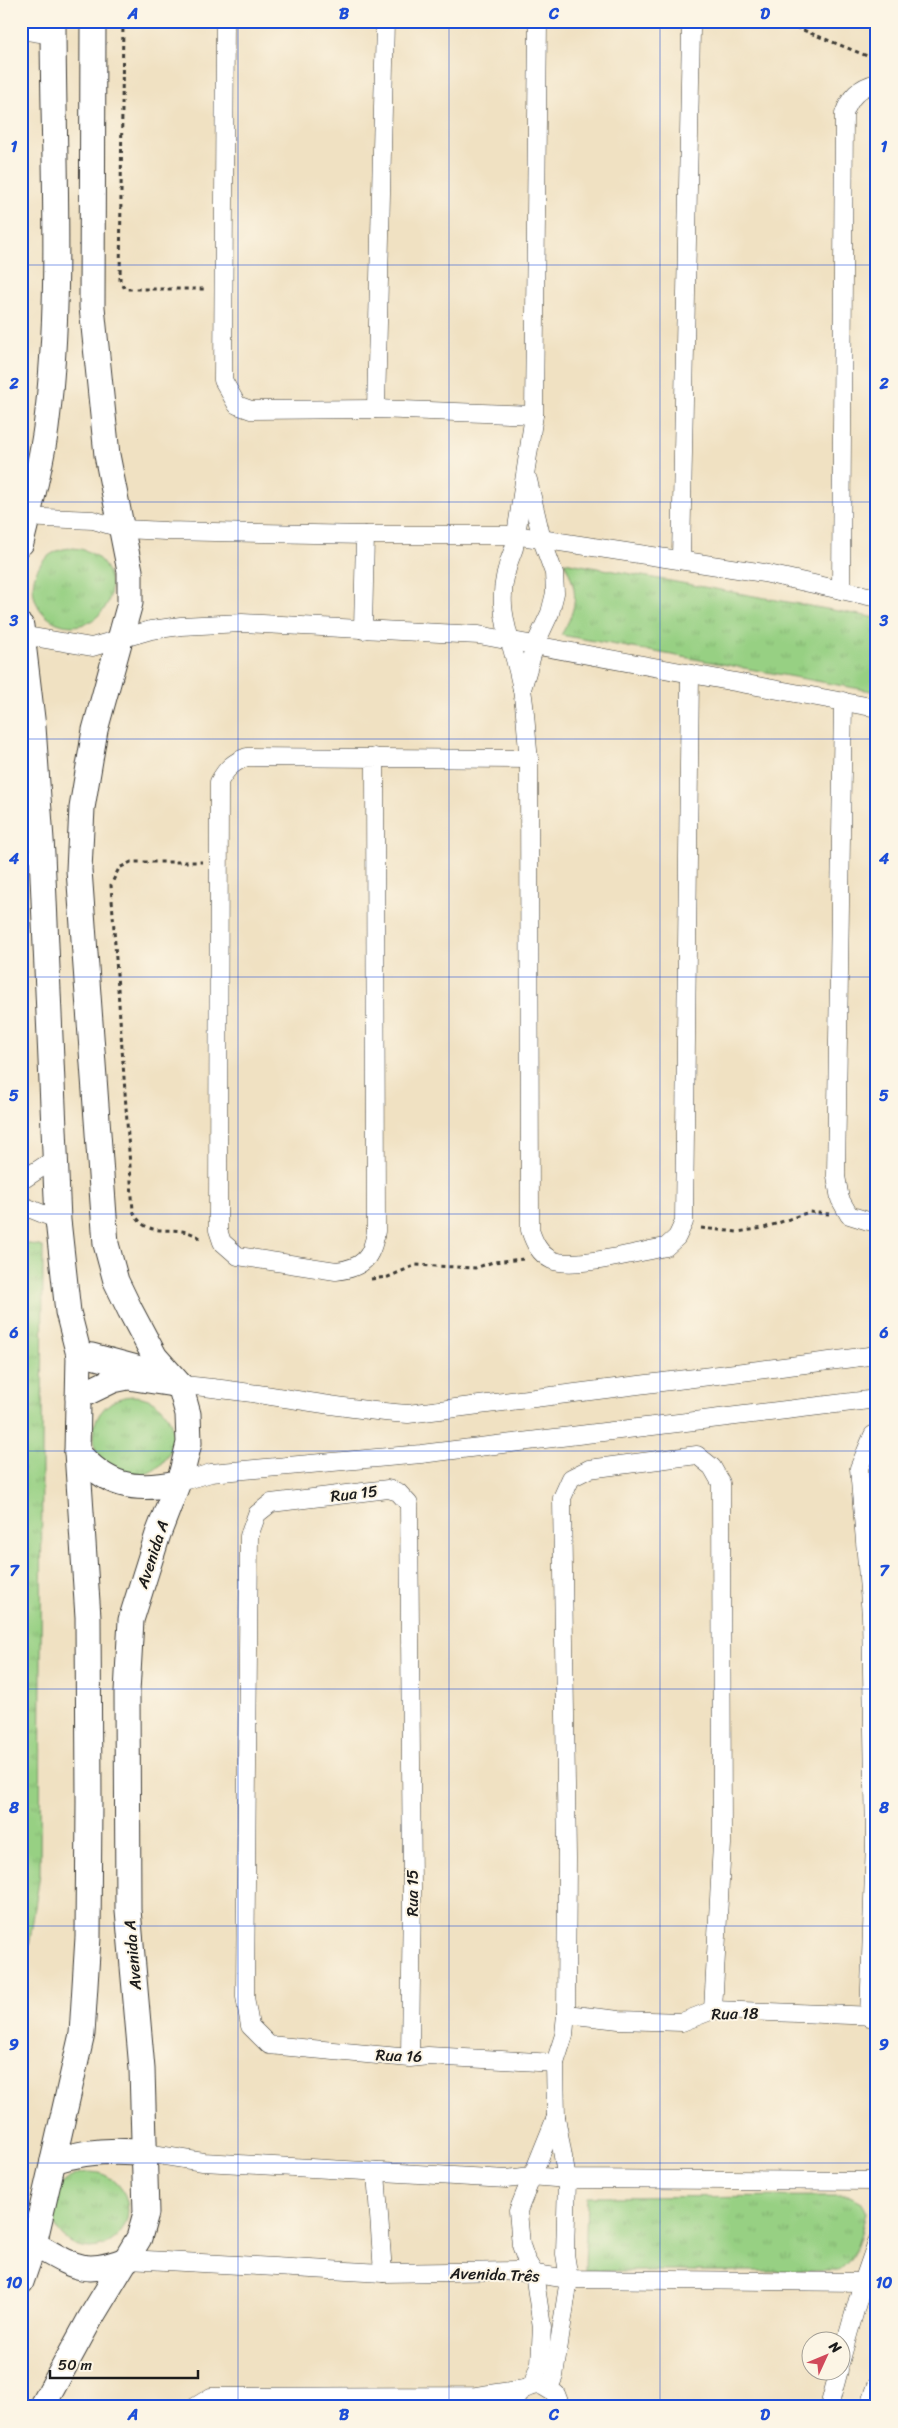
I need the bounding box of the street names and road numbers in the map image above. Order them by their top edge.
street label: Rua 15 [329,1476,379,1511]
street label: Avenida A [128,1516,177,1593]
street label: Rua 15 [398,1869,427,1917]
street label: Avenida A [115,1919,150,1992]
street label: Rua 18 [711,1999,759,2028]
street label: Rua 16 [375,2040,423,2071]
street label: Avenida Três [449,2258,541,2291]

